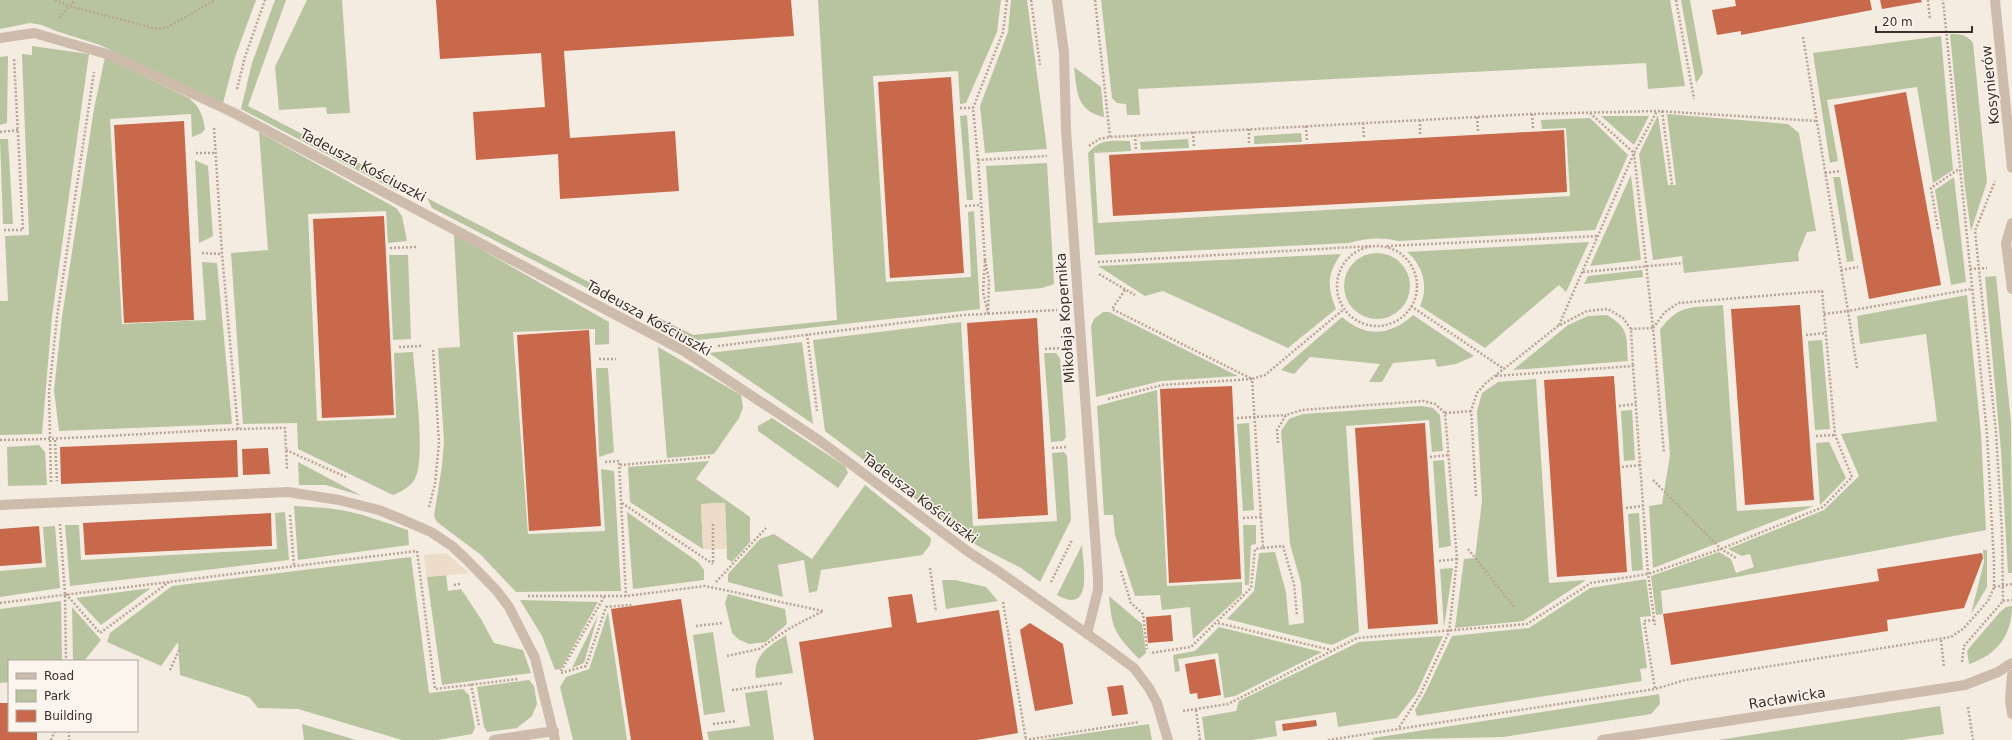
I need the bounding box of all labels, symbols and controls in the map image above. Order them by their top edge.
scale bar [1876,8,1972,34]
text: 20 m [1882,15,1913,29]
street label: Kosynierów [1978,45,2002,125]
street label: Tadeusza Kościuszki [296,125,429,205]
street label: Mikołaja Kopernika [1052,252,1078,384]
street label: Tadeusza Kościuszki [583,277,714,359]
street label: Tadeusza Kościuszki [858,449,981,547]
legend [8,660,138,732]
text: Road [44,669,74,683]
street label: Racławicka [1747,684,1827,712]
text: Park [44,689,70,703]
text: Building [44,709,93,723]

